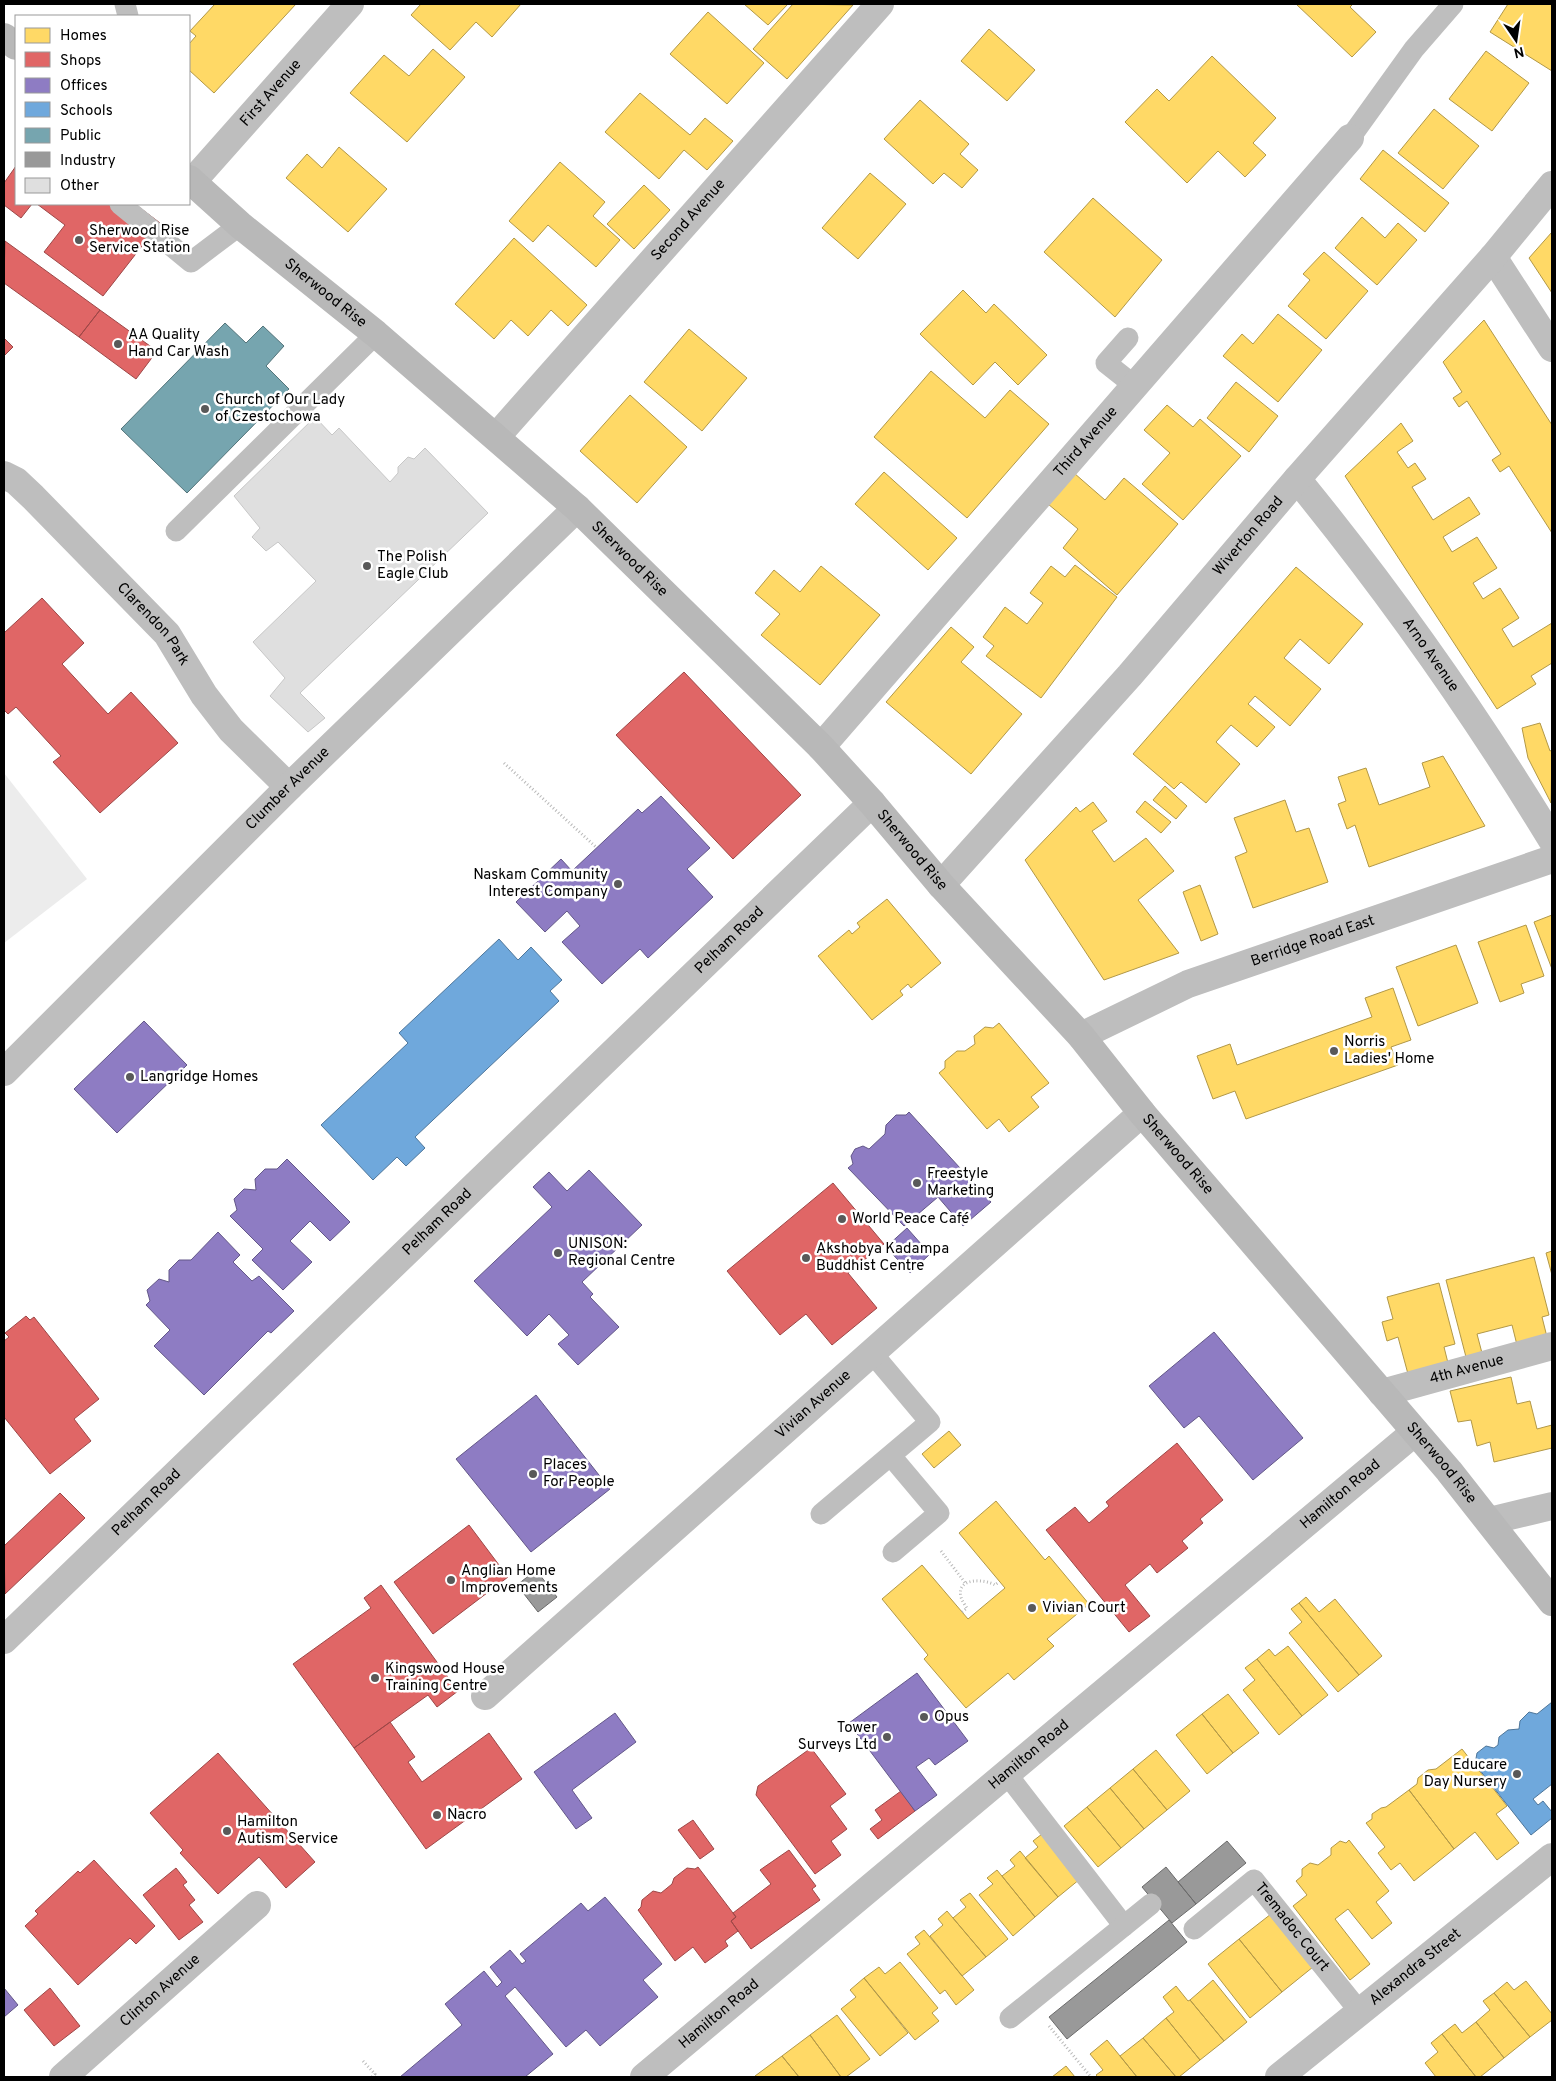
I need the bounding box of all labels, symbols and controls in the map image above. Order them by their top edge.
legend [15,15,190,205]
north arrow [1491,15,1541,65]
text: Homes [60,27,107,46]
text: N [1512,42,1525,61]
text: Shops [60,52,101,71]
street label: First Avenue [236,55,306,131]
text: Offices [60,77,107,96]
text: Schools [60,102,113,121]
text: Public [60,127,101,146]
text: Industry [60,152,116,171]
street label: Second Avenue [647,175,730,265]
text: Other [60,177,99,196]
place label: Sherwood Rise Service Station [89,222,191,258]
marker: Sherwood Rise Service Station [73,234,85,246]
street label: Sherwood Rise [280,255,370,332]
place label: AA Quality Hand Car Wash [128,326,229,362]
marker: AA Quality Hand Car Wash [112,338,124,350]
place label: Church of Our Lady of Czestochowa [215,391,345,427]
marker: Church of Our Lady of Czestochowa [199,403,211,415]
street label: Third Avenue [1050,403,1122,481]
street label: Wiverton Road [1209,492,1288,580]
street label: Sherwood Rise [587,517,672,601]
place label: The Polish Eagle Club [377,548,449,584]
marker: The Polish Eagle Club [361,560,373,572]
street label: Clarendon Park [112,579,194,669]
street label: Arno Avenue [1398,614,1463,696]
street label: Clumber Avenue [242,743,334,834]
street label: Sherwood Rise [872,806,951,895]
place label: Naskam Community Interest Company [473,866,608,902]
marker: Naskam Community Interest Company [612,878,624,890]
street label: Pelham Road [691,903,768,978]
street label: Berridge Road East [1248,911,1377,971]
place label: Norris Ladies' Home [1344,1033,1434,1069]
marker: Norris Ladies' Home [1328,1045,1340,1057]
place label: Langridge Homes [140,1068,258,1087]
marker: Langridge Homes [124,1071,136,1083]
street label: Sherwood Rise [1138,1110,1217,1199]
place label: Freestyle Marketing [927,1165,994,1201]
marker: Freestyle Marketing [911,1177,923,1189]
street label: Pelham Road [399,1184,476,1260]
place label: World Peace Café [852,1210,969,1229]
marker: World Peace Café [836,1213,848,1225]
place label: UNISON: Regional Centre [568,1235,675,1271]
place label: Akshobya Kadampa Buddhist Centre [816,1240,949,1276]
marker: UNISON: Regional Centre [552,1247,564,1259]
marker: Akshobya Kadampa Buddhist Centre [800,1252,812,1264]
street label: 4th Avenue [1428,1350,1506,1389]
street label: Vivian Avenue [772,1366,855,1443]
street label: Sherwood Rise [1402,1418,1481,1508]
street label: Hamilton Road [1296,1455,1385,1533]
place label: Places For People [543,1456,615,1492]
street label: Pelham Road [108,1465,185,1540]
marker: Places For People [527,1468,539,1480]
place label: Anglian Home Improvements [461,1562,558,1598]
marker: Anglian Home Improvements [445,1574,457,1586]
place label: Vivian Court [1042,1599,1126,1618]
marker: Vivian Court [1026,1602,1038,1614]
place label: Kingswood House Training Centre [385,1660,505,1696]
marker: Kingswood House Training Centre [369,1672,381,1684]
place label: Opus [934,1708,969,1727]
marker: Opus [918,1711,930,1723]
street label: Hamilton Road [985,1716,1073,1794]
place label: Tower Surveys Ltd [798,1719,877,1755]
marker: Tower Surveys Ltd [881,1731,893,1743]
place label: Educare Day Nursery [1424,1756,1507,1792]
marker: Educare Day Nursery [1511,1768,1523,1780]
place label: Nacro [447,1806,487,1825]
marker: Nacro [431,1809,443,1821]
place label: Hamilton Autism Service [237,1813,338,1849]
marker: Hamilton Autism Service [221,1825,233,1837]
street label: Tremadoc Court [1250,1879,1333,1975]
street label: Alexandra Street [1365,1924,1465,2010]
street label: Clinton Avenue [116,1950,204,2031]
street label: Hamilton Road [675,1975,763,2053]

